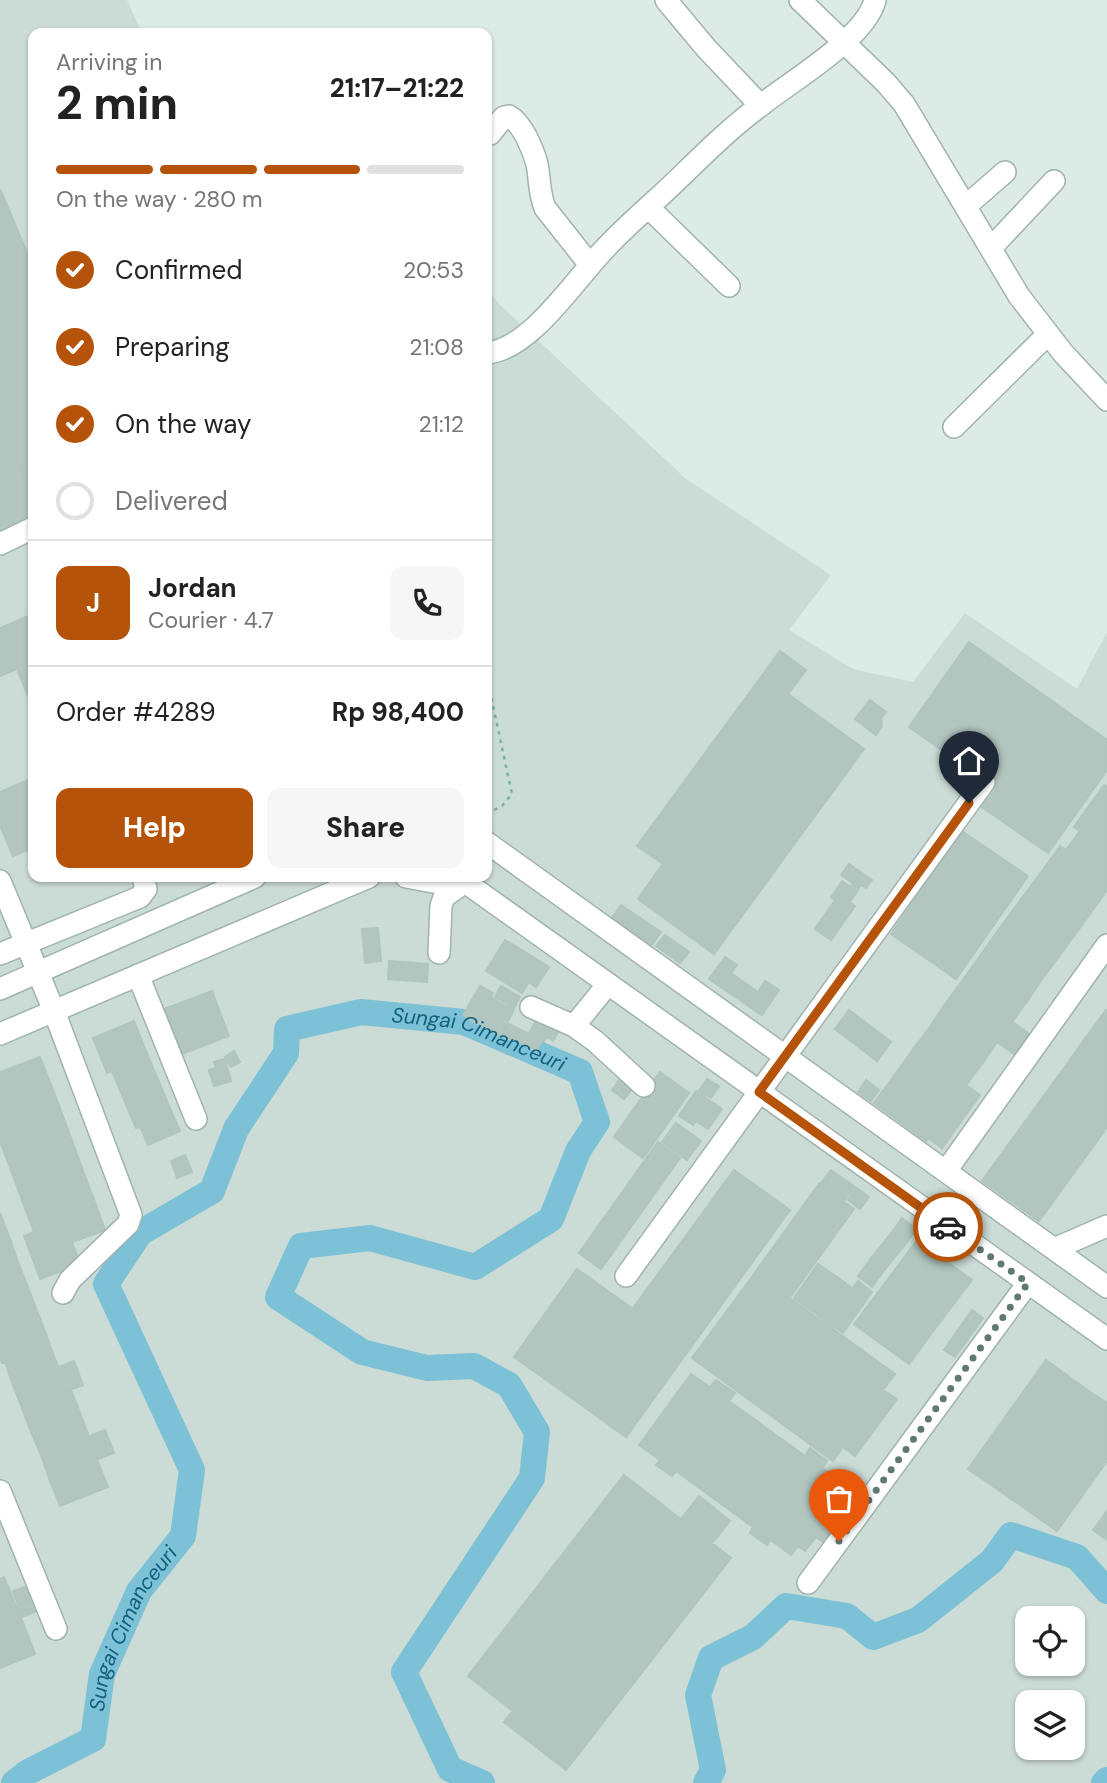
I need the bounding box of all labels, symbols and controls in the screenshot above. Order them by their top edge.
text: Arriving in [56,47,162,77]
text: 21:17–21:22 [330,71,464,105]
text: 2 min [56,73,178,133]
text: On the way · 280 m [56,184,263,214]
icon: check [56,251,94,289]
text: Confirmed [115,253,242,287]
text: 20:53 [403,255,464,285]
icon: check [56,328,94,366]
text: Preparing [115,330,230,364]
text: 21:08 [409,332,464,362]
icon: check [56,405,94,443]
text: On the way [115,407,251,441]
text: 21:12 [419,409,464,439]
text: Delivered [115,484,228,518]
button: phone [390,566,464,640]
text: Jordan [148,571,237,605]
text: J [86,586,100,620]
text: Courier · 4.7 [148,605,274,635]
text: Order #4289 [56,695,215,729]
text: Rp 98,400 [332,695,464,729]
pin [939,731,999,803]
icon: home [950,742,988,780]
button: Help [56,788,253,868]
button: Share [267,788,464,868]
water label: Sungai Cimanceuri [390,1001,571,1078]
courier [913,1192,983,1262]
icon: car [929,1208,967,1246]
pin [809,1469,869,1541]
icon: bag [820,1480,858,1518]
water label: Sungai Cimanceuri [83,1540,184,1713]
map controls [1015,1606,1085,1760]
button: locate [1015,1606,1085,1676]
button: layers [1015,1690,1085,1760]

